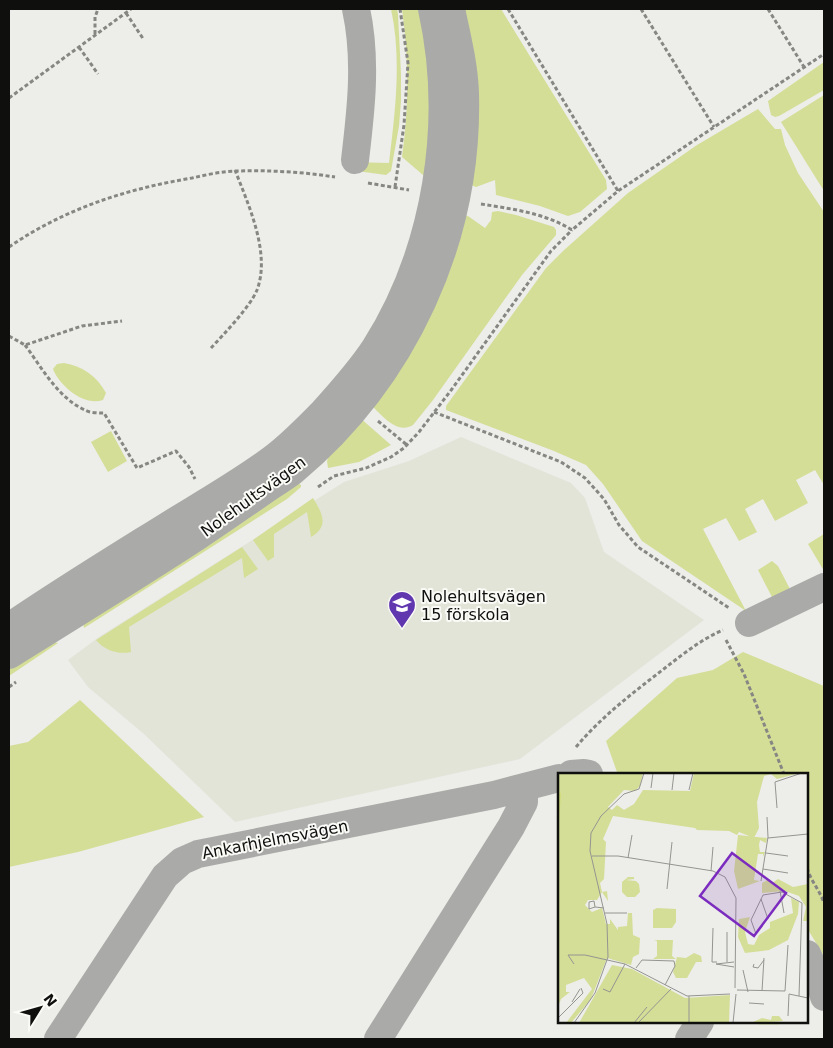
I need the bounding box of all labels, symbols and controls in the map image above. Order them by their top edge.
street label: Nolehultsvägen [197,452,309,541]
place label: Nolehultsvägen 15 förskola [421,587,546,624]
school or university icon: Nolehultsvägen 15 förskola [387,590,417,629]
inset map [558,773,808,1023]
street label: Ankarhjelmsvägen [200,816,350,863]
north arrow [15,983,65,1033]
text: N [40,991,60,1010]

